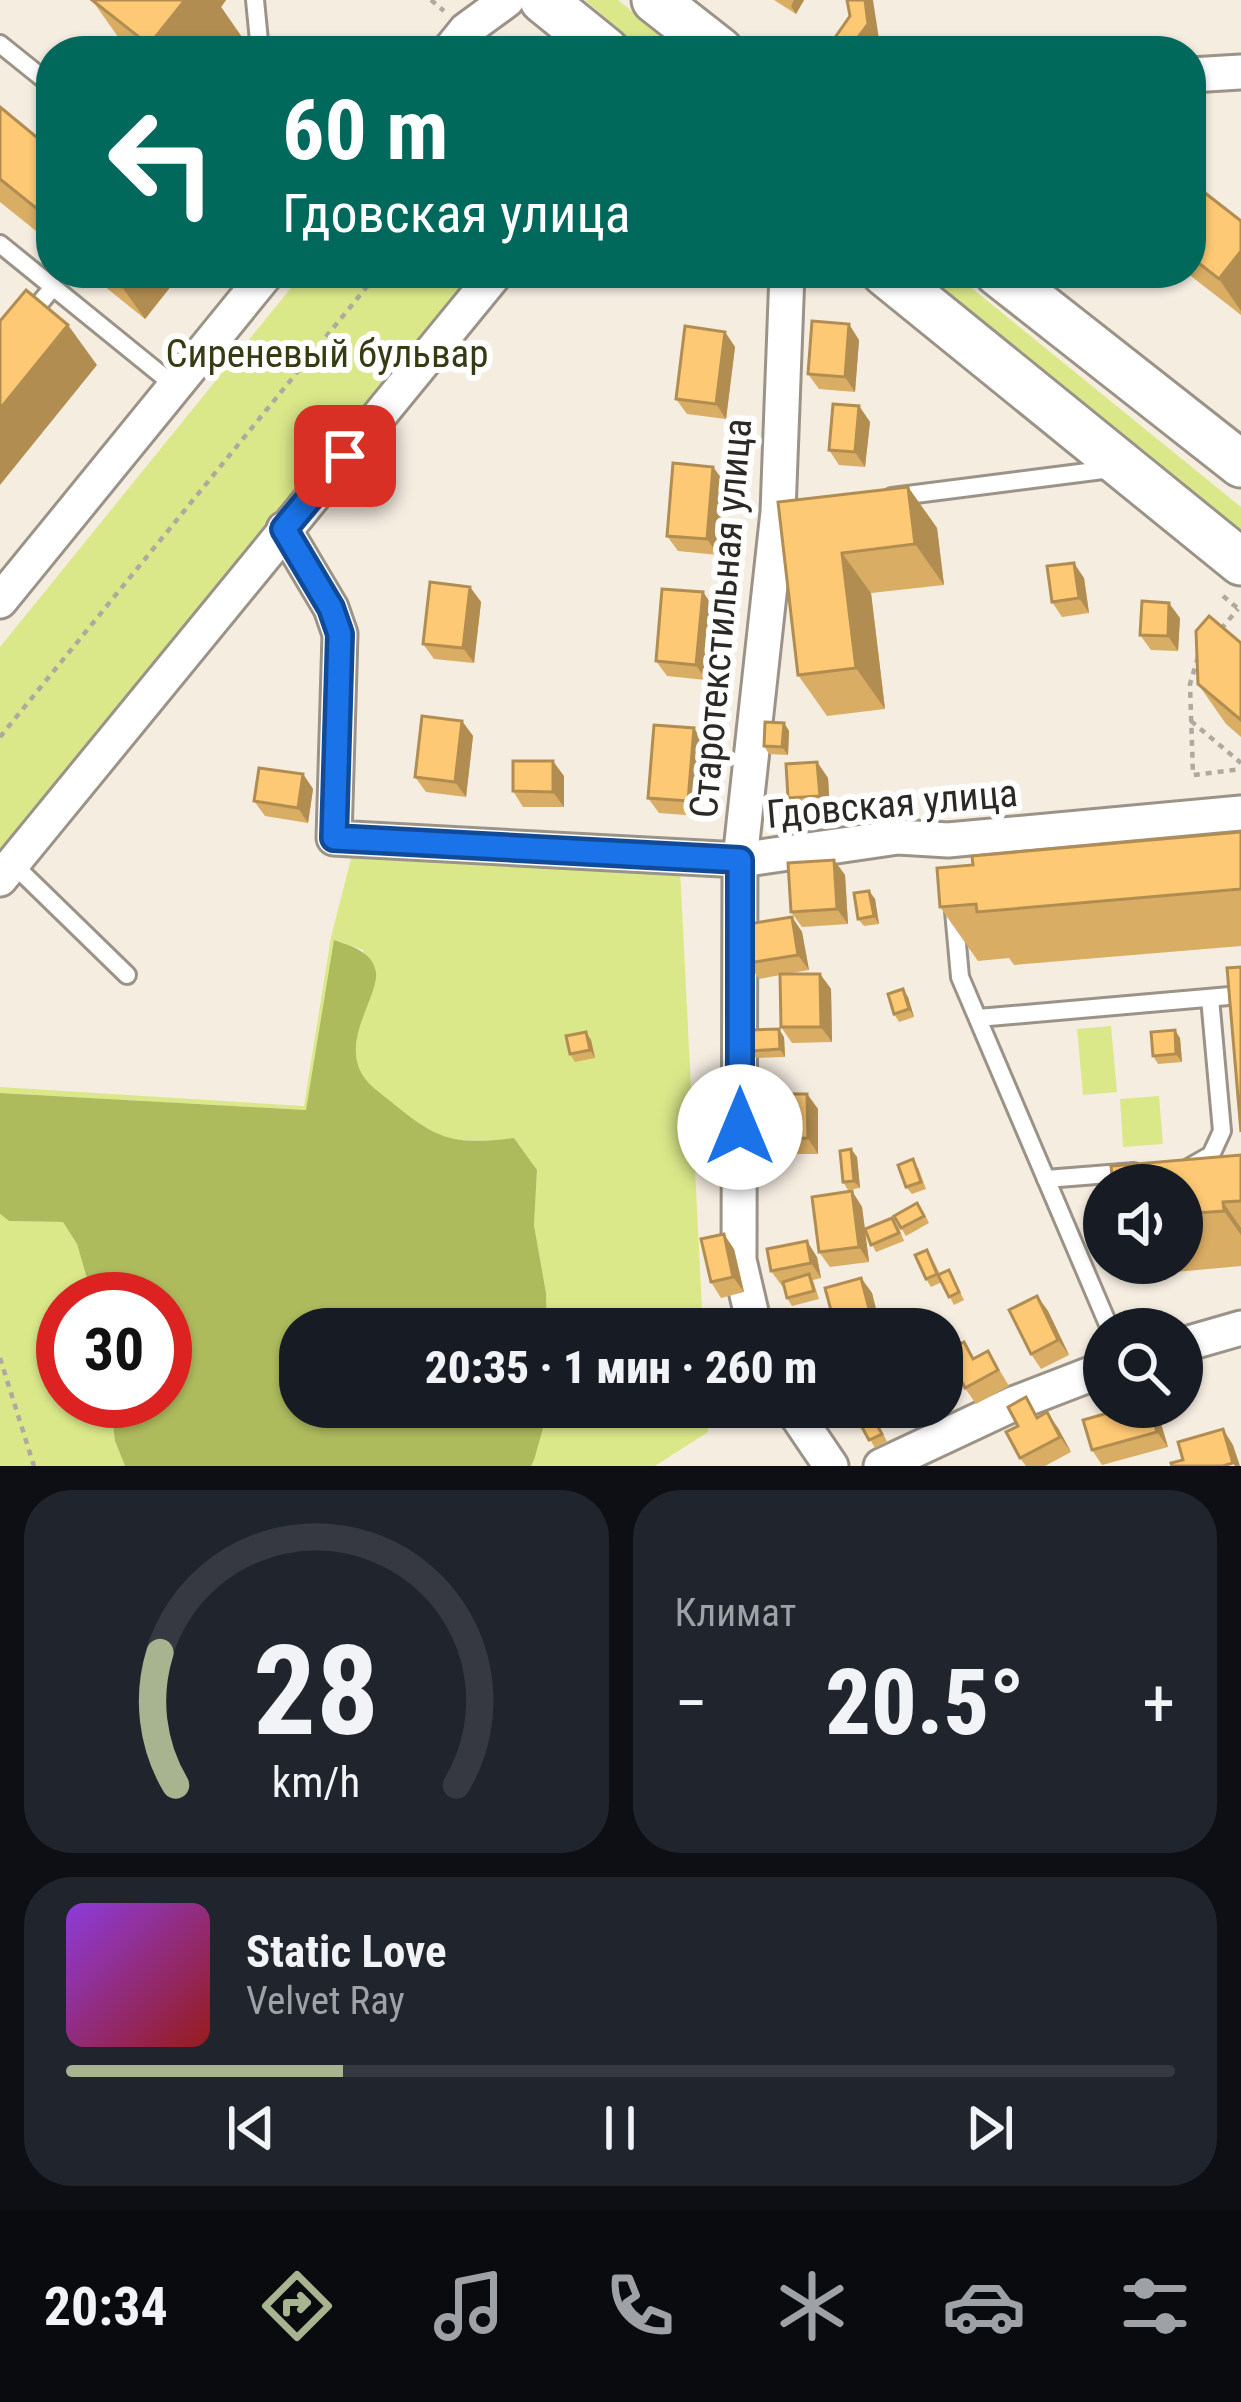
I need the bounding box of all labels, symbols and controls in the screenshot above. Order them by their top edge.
text: 60 m [282,81,449,180]
icon: left [84,84,240,240]
text: Гдовская улица [282,182,631,245]
park label: Сиреневый бульвар [165,331,489,377]
pin [294,405,396,507]
street label: Старотекстильная улица [681,416,761,820]
icon: arrive [312,423,378,489]
street label: Гдовская улица [765,770,1020,838]
position arrow [677,1064,803,1190]
map controls [1083,1164,1203,1428]
button: sound [1083,1164,1203,1284]
speed limit sign: 30 [36,1272,192,1428]
button: search [1083,1308,1203,1428]
text: 20:35 · 1 мин · 260 m [425,1341,817,1394]
text: Климат [675,1590,796,1636]
text: 28 [253,1618,379,1764]
text: 20.5° [825,1651,1025,1756]
text: − [675,1665,708,1742]
text: + [1142,1665,1175,1742]
text: km/h [272,1756,360,1806]
text: Static Love [246,1925,447,1978]
text: Velvet Ray [246,1978,405,2024]
icon: previous [218,2095,284,2161]
icon: pause [587,2095,653,2161]
icon: next [957,2095,1023,2161]
icon: directions [255,2264,339,2348]
icon: music [427,2264,511,2348]
icon: phone [598,2264,682,2348]
icon: climate [770,2264,854,2348]
icon: car [942,2264,1026,2348]
icon: filters [1113,2264,1197,2348]
text: 20:34 [44,2275,168,2338]

